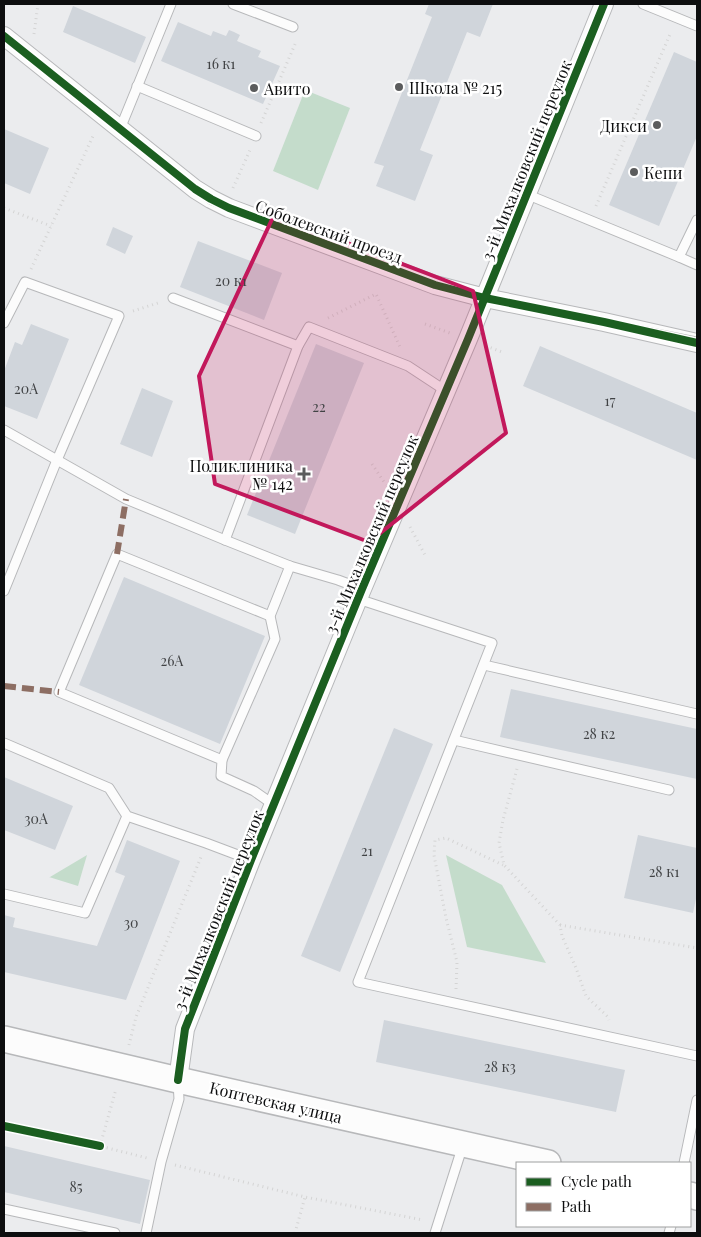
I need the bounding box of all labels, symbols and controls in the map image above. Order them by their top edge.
house number: 16 к1 [206,54,236,73]
street label: 3-й Михалковский переулок [476,57,576,263]
place label: Школа № 215 [409,77,502,98]
place label: Авито [263,78,311,99]
marker: Школа № 215 [393,81,405,93]
marker: Авито [248,82,260,94]
place label: Дикси [600,115,647,136]
marker: Дикси [651,119,663,131]
place label: Кепи [644,162,683,183]
marker: Кепи [628,166,640,178]
street label: Соболевский проезд [253,195,406,268]
house number: 20 к1 [215,271,247,290]
house number: 20А [14,379,38,398]
house number: 17 [605,391,616,410]
house number: 22 [312,397,326,416]
street label: 3-й Михалковский переулок [319,431,423,637]
place label: Поликлиника № 142 [189,455,293,494]
marker: Поликлиника № 142 [297,467,311,481]
house number: 26А [161,651,184,670]
house number: 28 к2 [583,724,615,743]
street label: 3-й Михалковский переулок [168,807,268,1013]
house number: 30А [24,809,48,828]
house number: 21 [361,841,373,860]
house number: 28 к1 [649,862,679,881]
house number: 30 [124,913,138,932]
house number: 28 к3 [484,1057,516,1076]
street label: Коптевская улица [208,1077,344,1127]
legend [516,1162,691,1227]
text: Cycle path [561,1171,632,1191]
house number: 85 [69,1177,83,1196]
text: Path [561,1196,591,1216]

